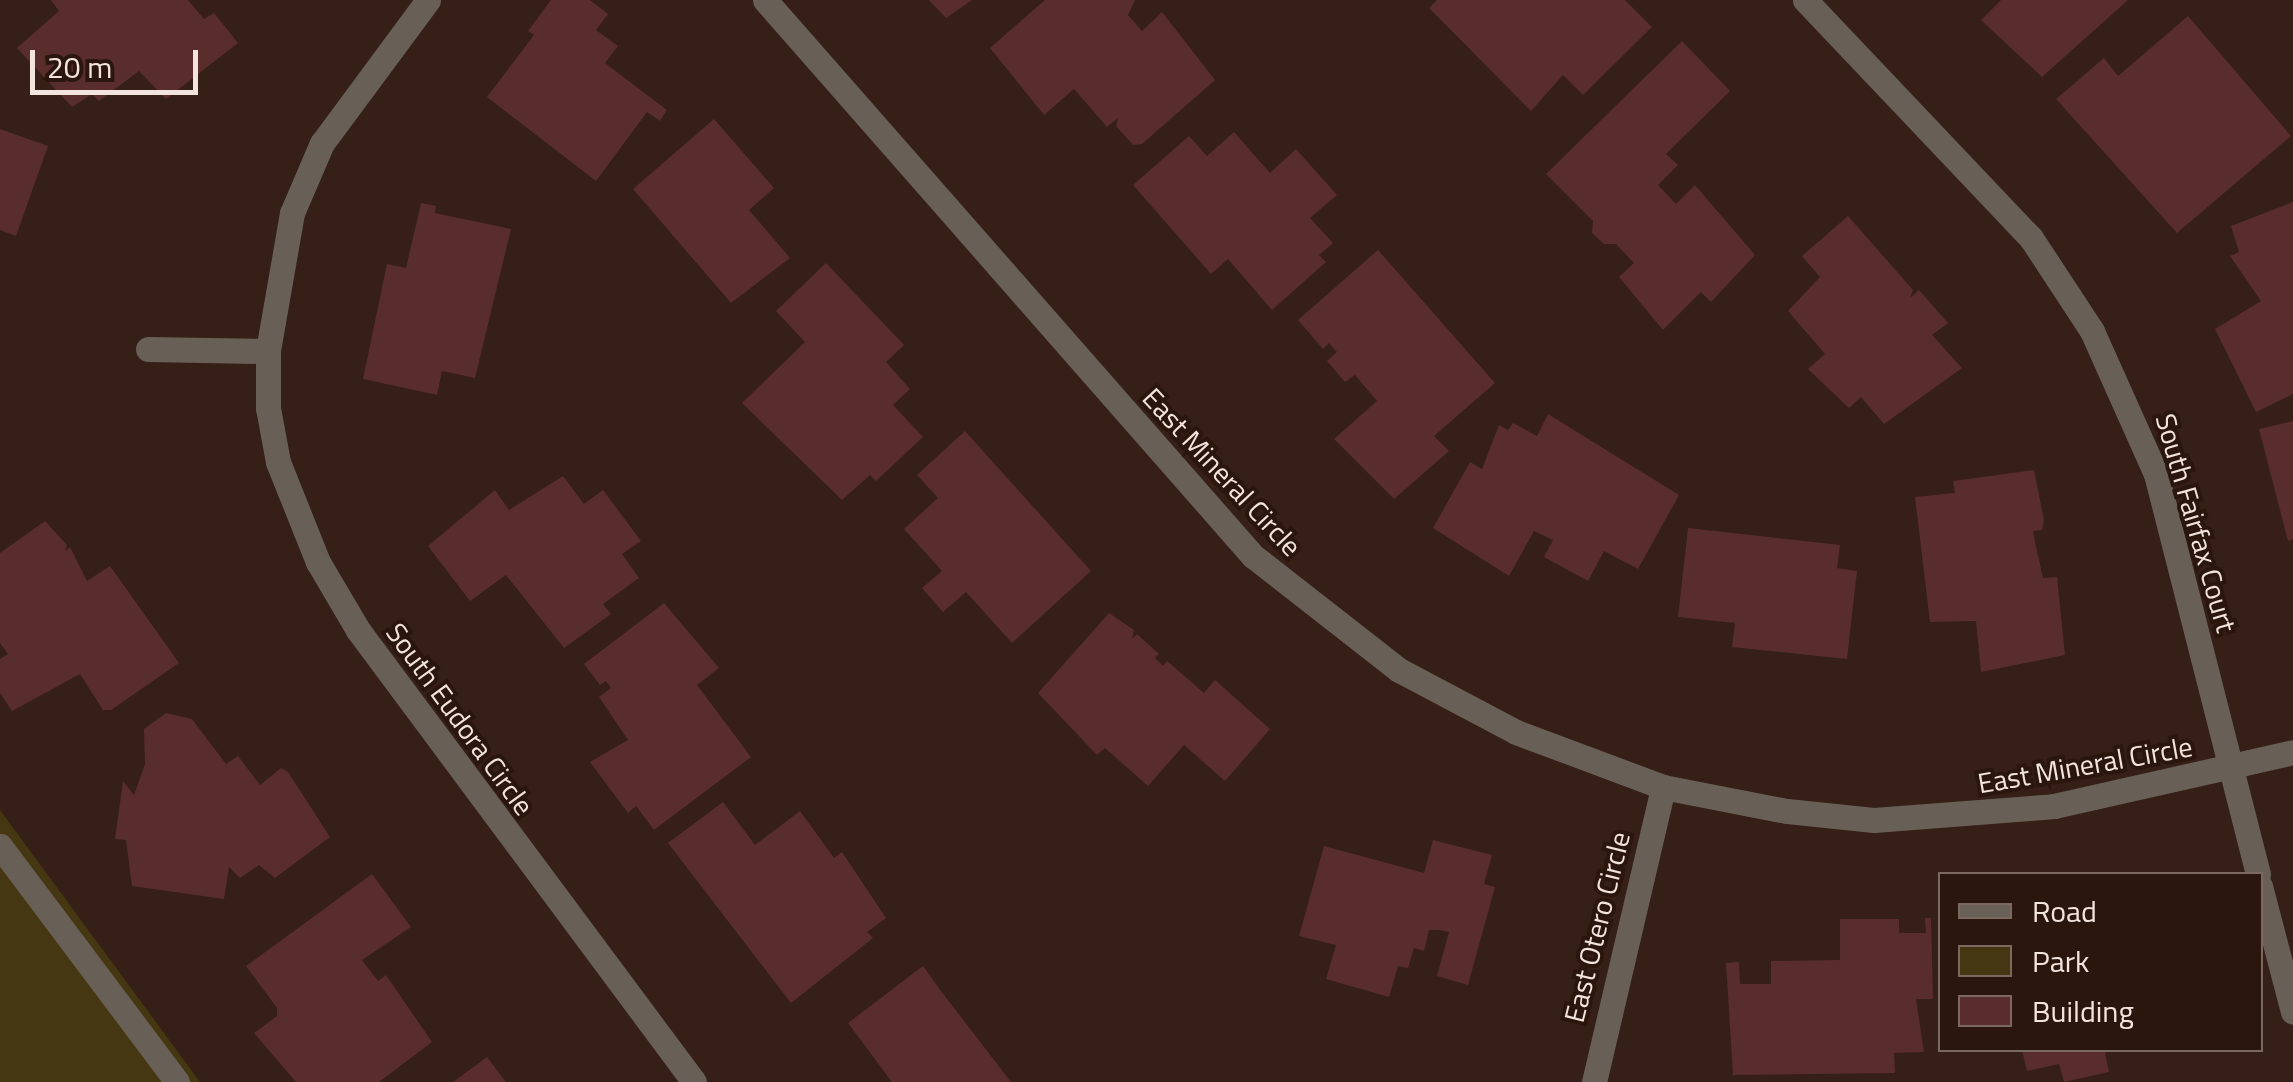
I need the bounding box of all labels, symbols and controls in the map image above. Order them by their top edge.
scale bar [35,30,202,92]
text: 20 m [47,44,112,90]
street label: East Mineral Circle [1136,381,1308,563]
street label: South Fairfax Court [2149,410,2243,636]
street label: South Eudora Circle [379,616,541,822]
street label: East Mineral Circle [1975,730,2195,800]
street label: East Otero Circle [1557,828,1637,1026]
legend [1938,872,2263,1052]
text: Road [2032,888,2097,934]
text: Park [2032,938,2089,984]
text: Building [2032,988,2134,1034]

